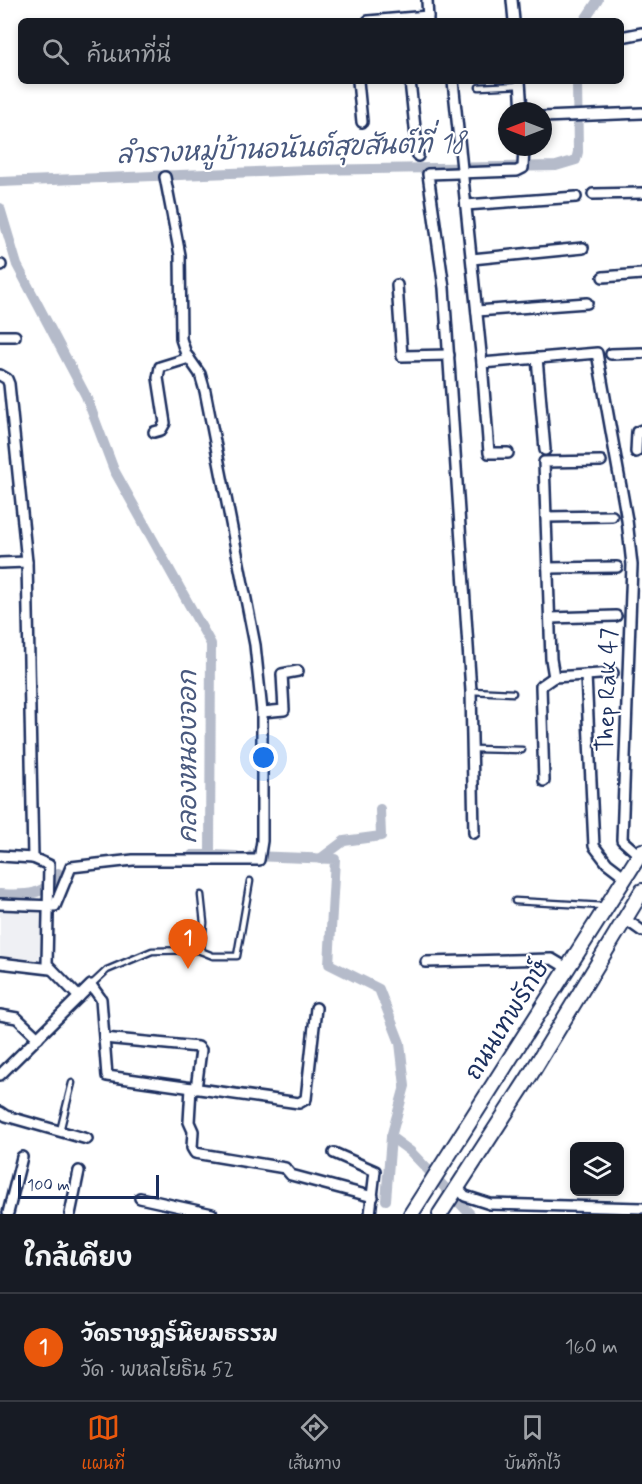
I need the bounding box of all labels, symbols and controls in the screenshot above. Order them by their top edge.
search box [18,18,624,84]
icon: search [39,35,72,68]
text: ค้นหาที่นี่ [87,42,171,70]
north arrow [498,102,552,156]
water label: ลำรางหมู่บ้านอนันต์สุขสันต์ที่ 18 [116,118,470,174]
street label: Thep Rak 47 [590,627,626,753]
water label: คลองหนองจอก [172,669,206,844]
your location [249,743,278,772]
pin: 1 [168,920,207,969]
street label: ถนนเทพรักษ์ [457,952,558,1086]
map controls [570,1142,624,1196]
button: layers [570,1142,624,1196]
scale bar [18,1172,159,1200]
text: 100 m [27,1175,70,1196]
text: ใกล้เคียง [24,1242,132,1276]
text: วัดราษฎร์นิยมธรรม [81,1321,278,1349]
text: 1 [39,1334,48,1361]
text: 160 m [565,1334,618,1361]
text: วัด · พหลโยธิน 52 [81,1357,234,1384]
tab: แผนที่ [82,1411,125,1475]
tab: เส้นทาง [288,1411,341,1475]
tab: บันทึกไว้ [504,1411,560,1475]

